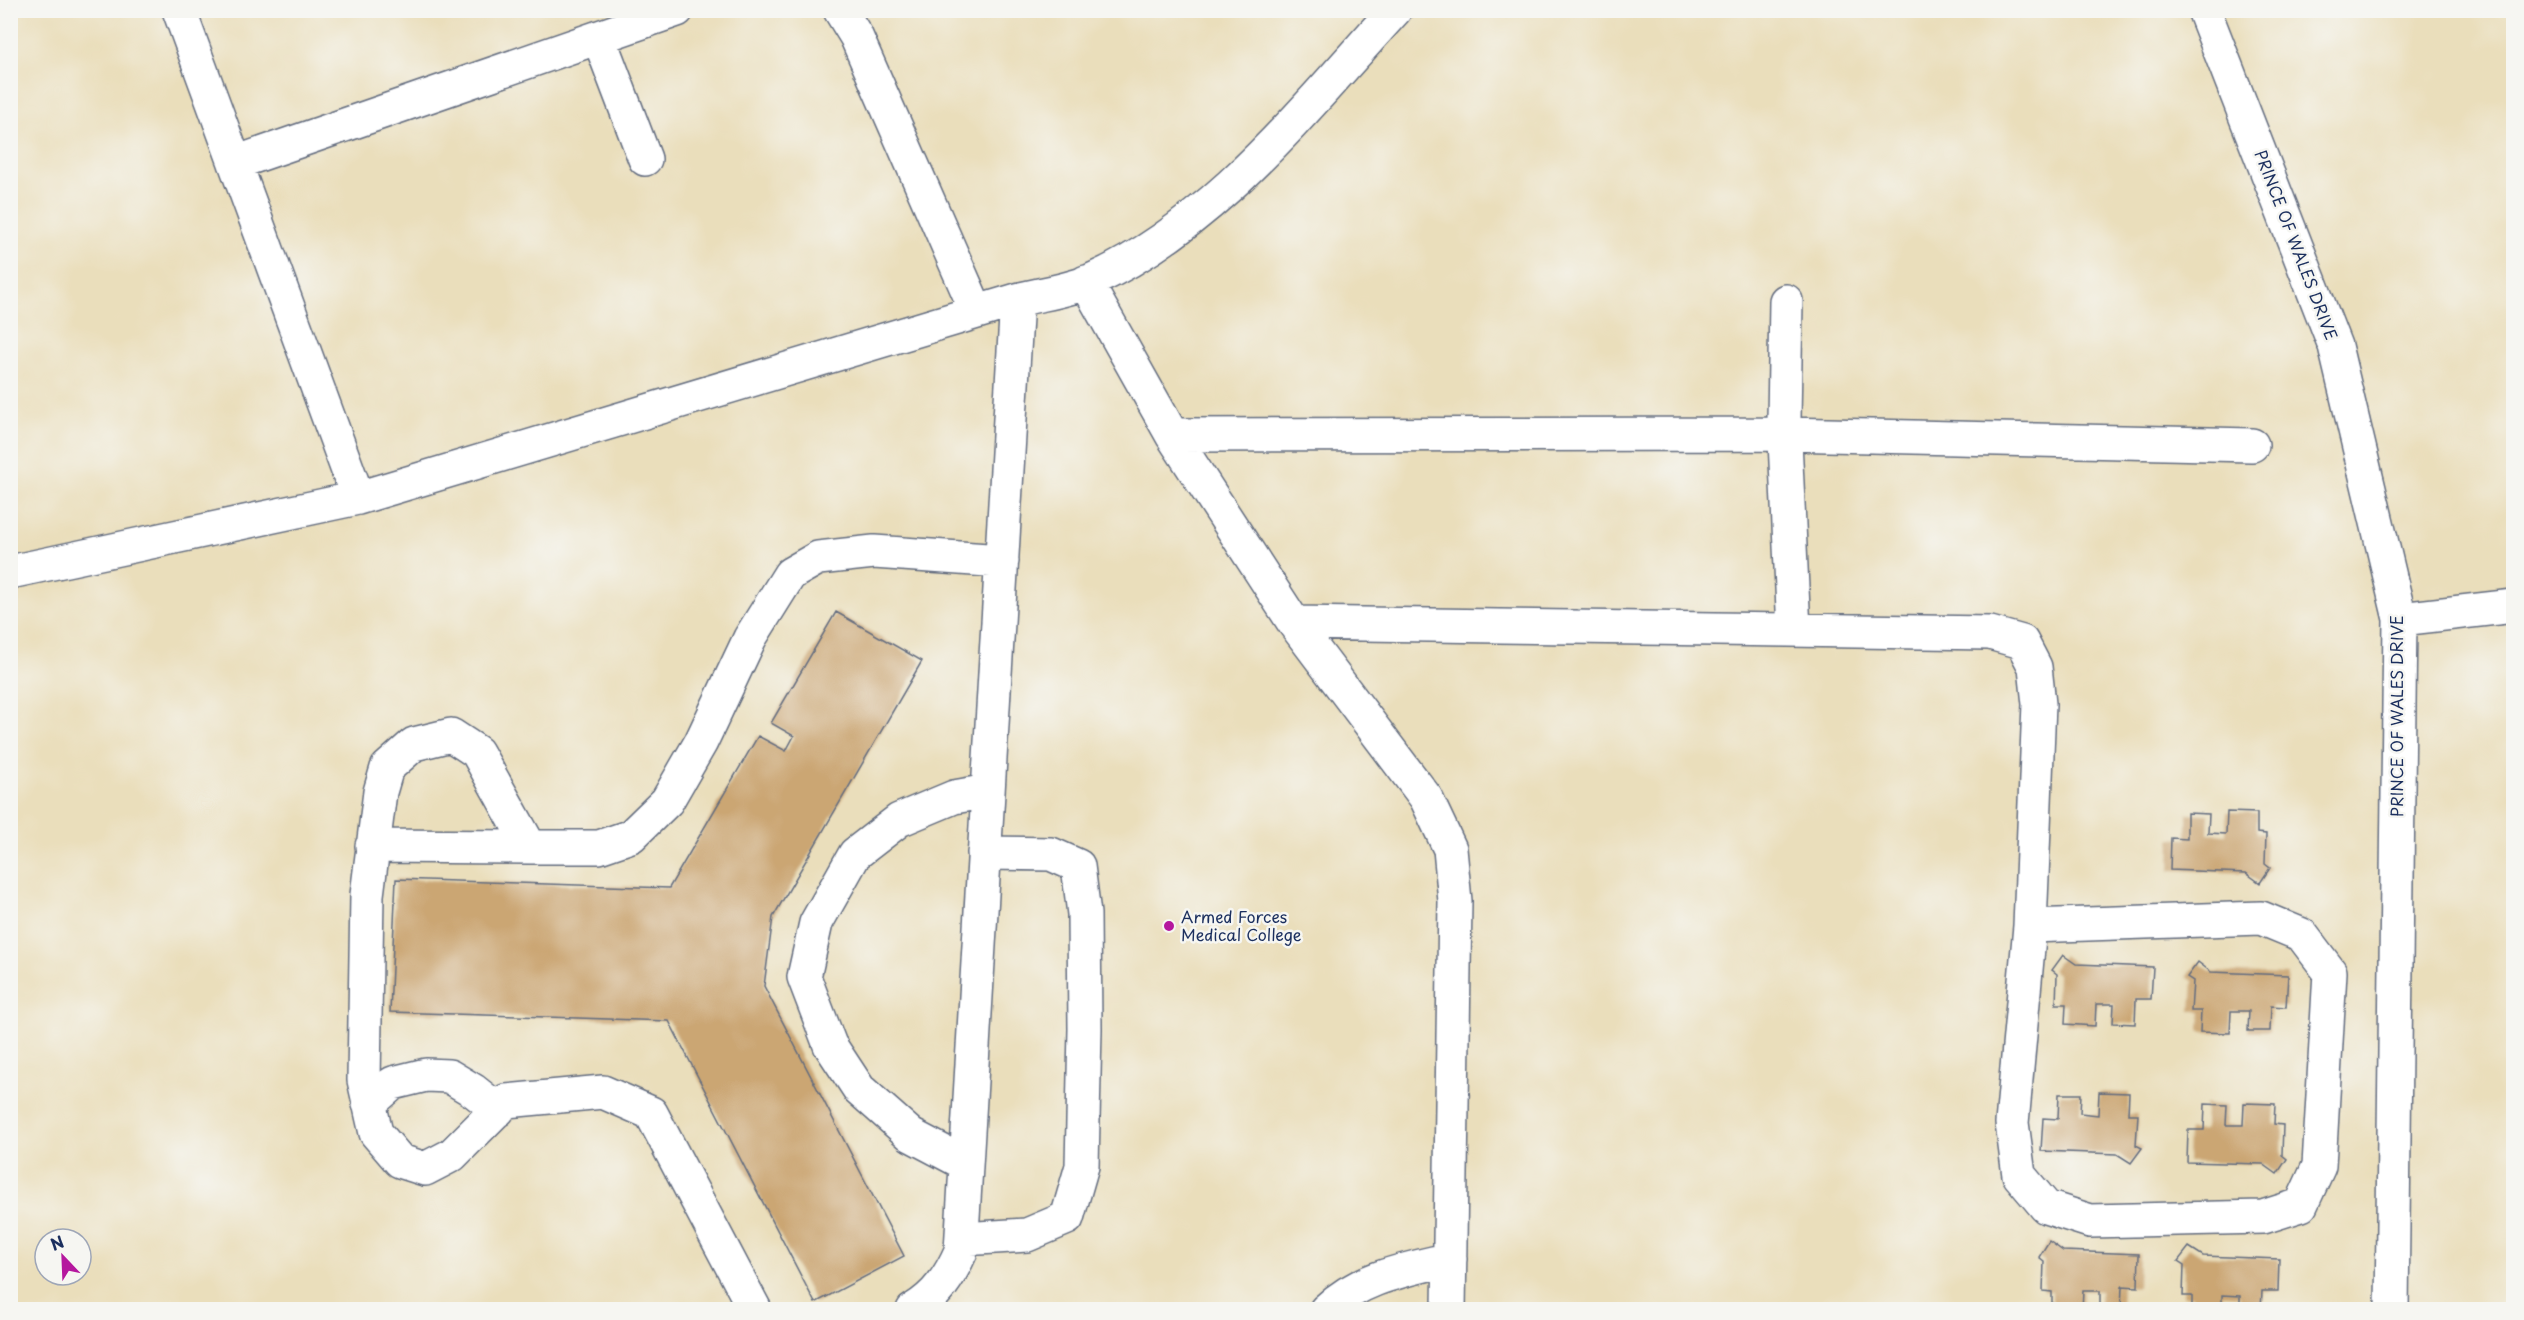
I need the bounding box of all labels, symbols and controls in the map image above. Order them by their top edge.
street label: PRINCE OF WALES DRIVE [2250,146,2344,343]
street label: PRINCE OF WALES DRIVE [2384,615,2408,817]
place label: Armed Forces Medical College [1181,904,1302,946]
marker: Armed Forces Medical College [1162,919,1176,933]
north arrow [33,1227,93,1287]
text: N [46,1229,67,1256]

